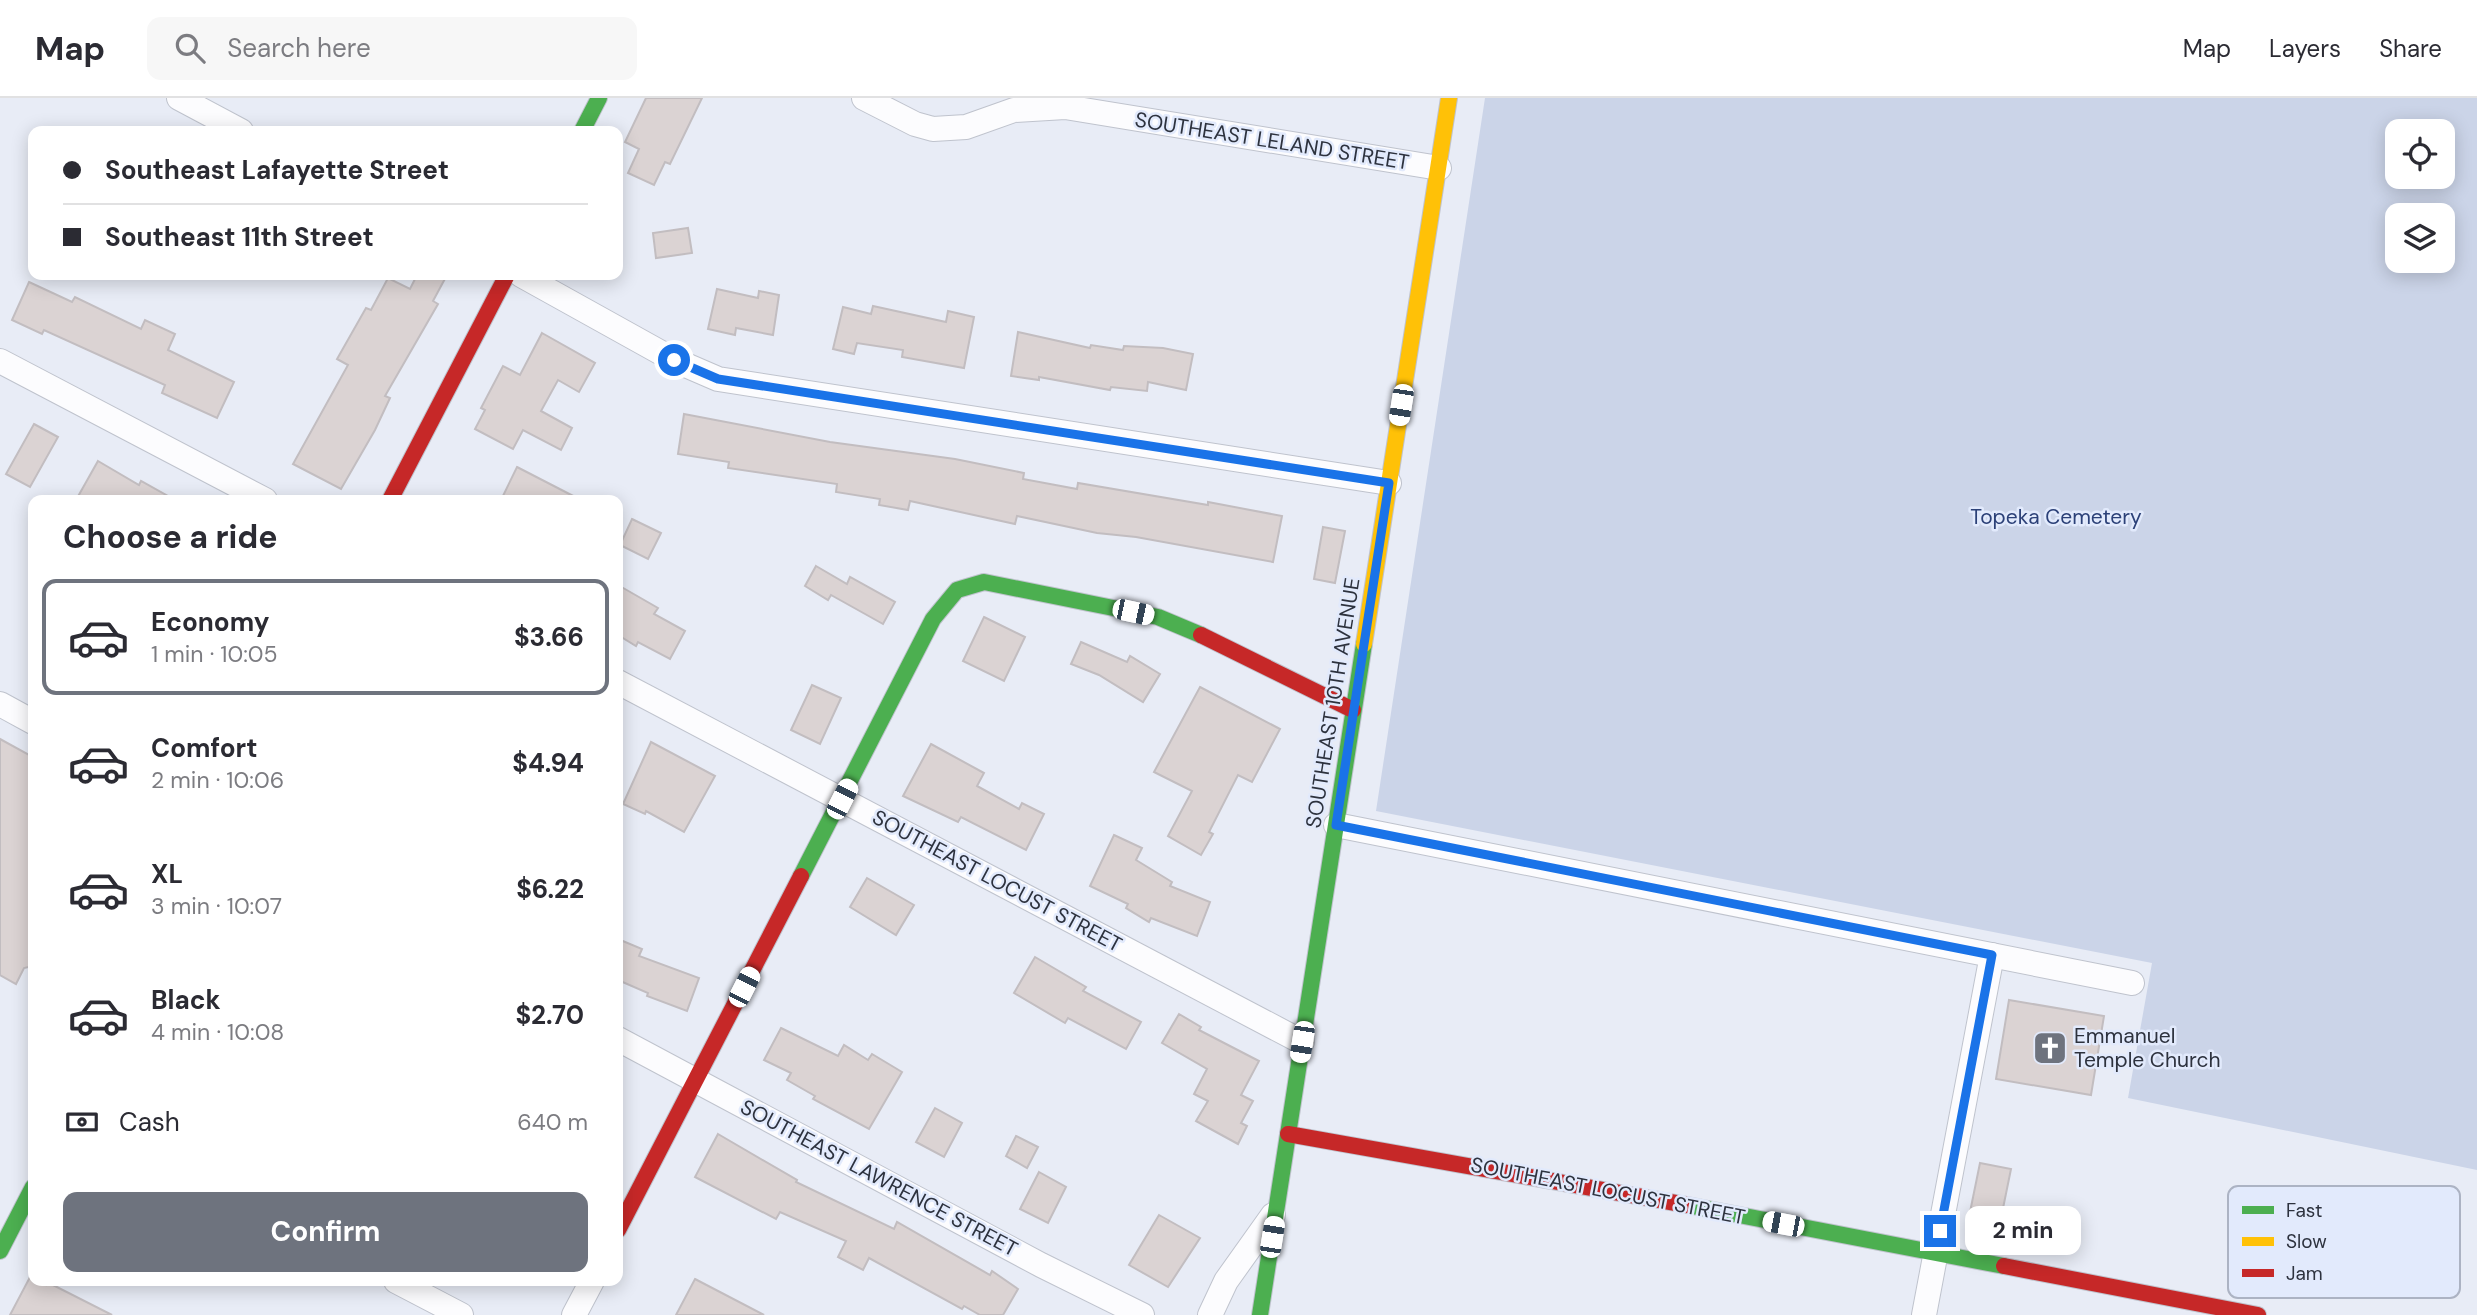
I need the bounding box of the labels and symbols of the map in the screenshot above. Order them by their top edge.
street label: SOUTHEAST LELAND STREET [1133,105,1411,177]
route start [658,344,690,376]
car [1388,383,1415,427]
park label: Topeka Cemetery [1970,503,2142,531]
street label: SOUTHEAST 10TH AVENUE [1299,576,1367,830]
car [1111,597,1156,627]
car [824,776,861,822]
street label: SOUTHEAST LOCUST STREET [867,803,1127,959]
car [726,964,763,1010]
car [1289,1020,1316,1064]
place label: Emmanuel Temple Church [2074,1022,2221,1074]
church icon: Emmanuel Temple Church [2031,1029,2069,1067]
street label: SOUTHEAST LAWRENCE STREET [736,1093,1023,1263]
street label: SOUTHEAST LOCUST STREET [1468,1151,1748,1231]
legend [2228,1186,2460,1298]
text: Fast [2286,1198,2322,1223]
callout: 2 min [1965,1206,2080,1256]
car [1761,1210,1806,1238]
car [1259,1215,1286,1259]
route end [1924,1215,1956,1247]
text: Slow [2286,1229,2327,1254]
text: Jam [2286,1261,2323,1286]

